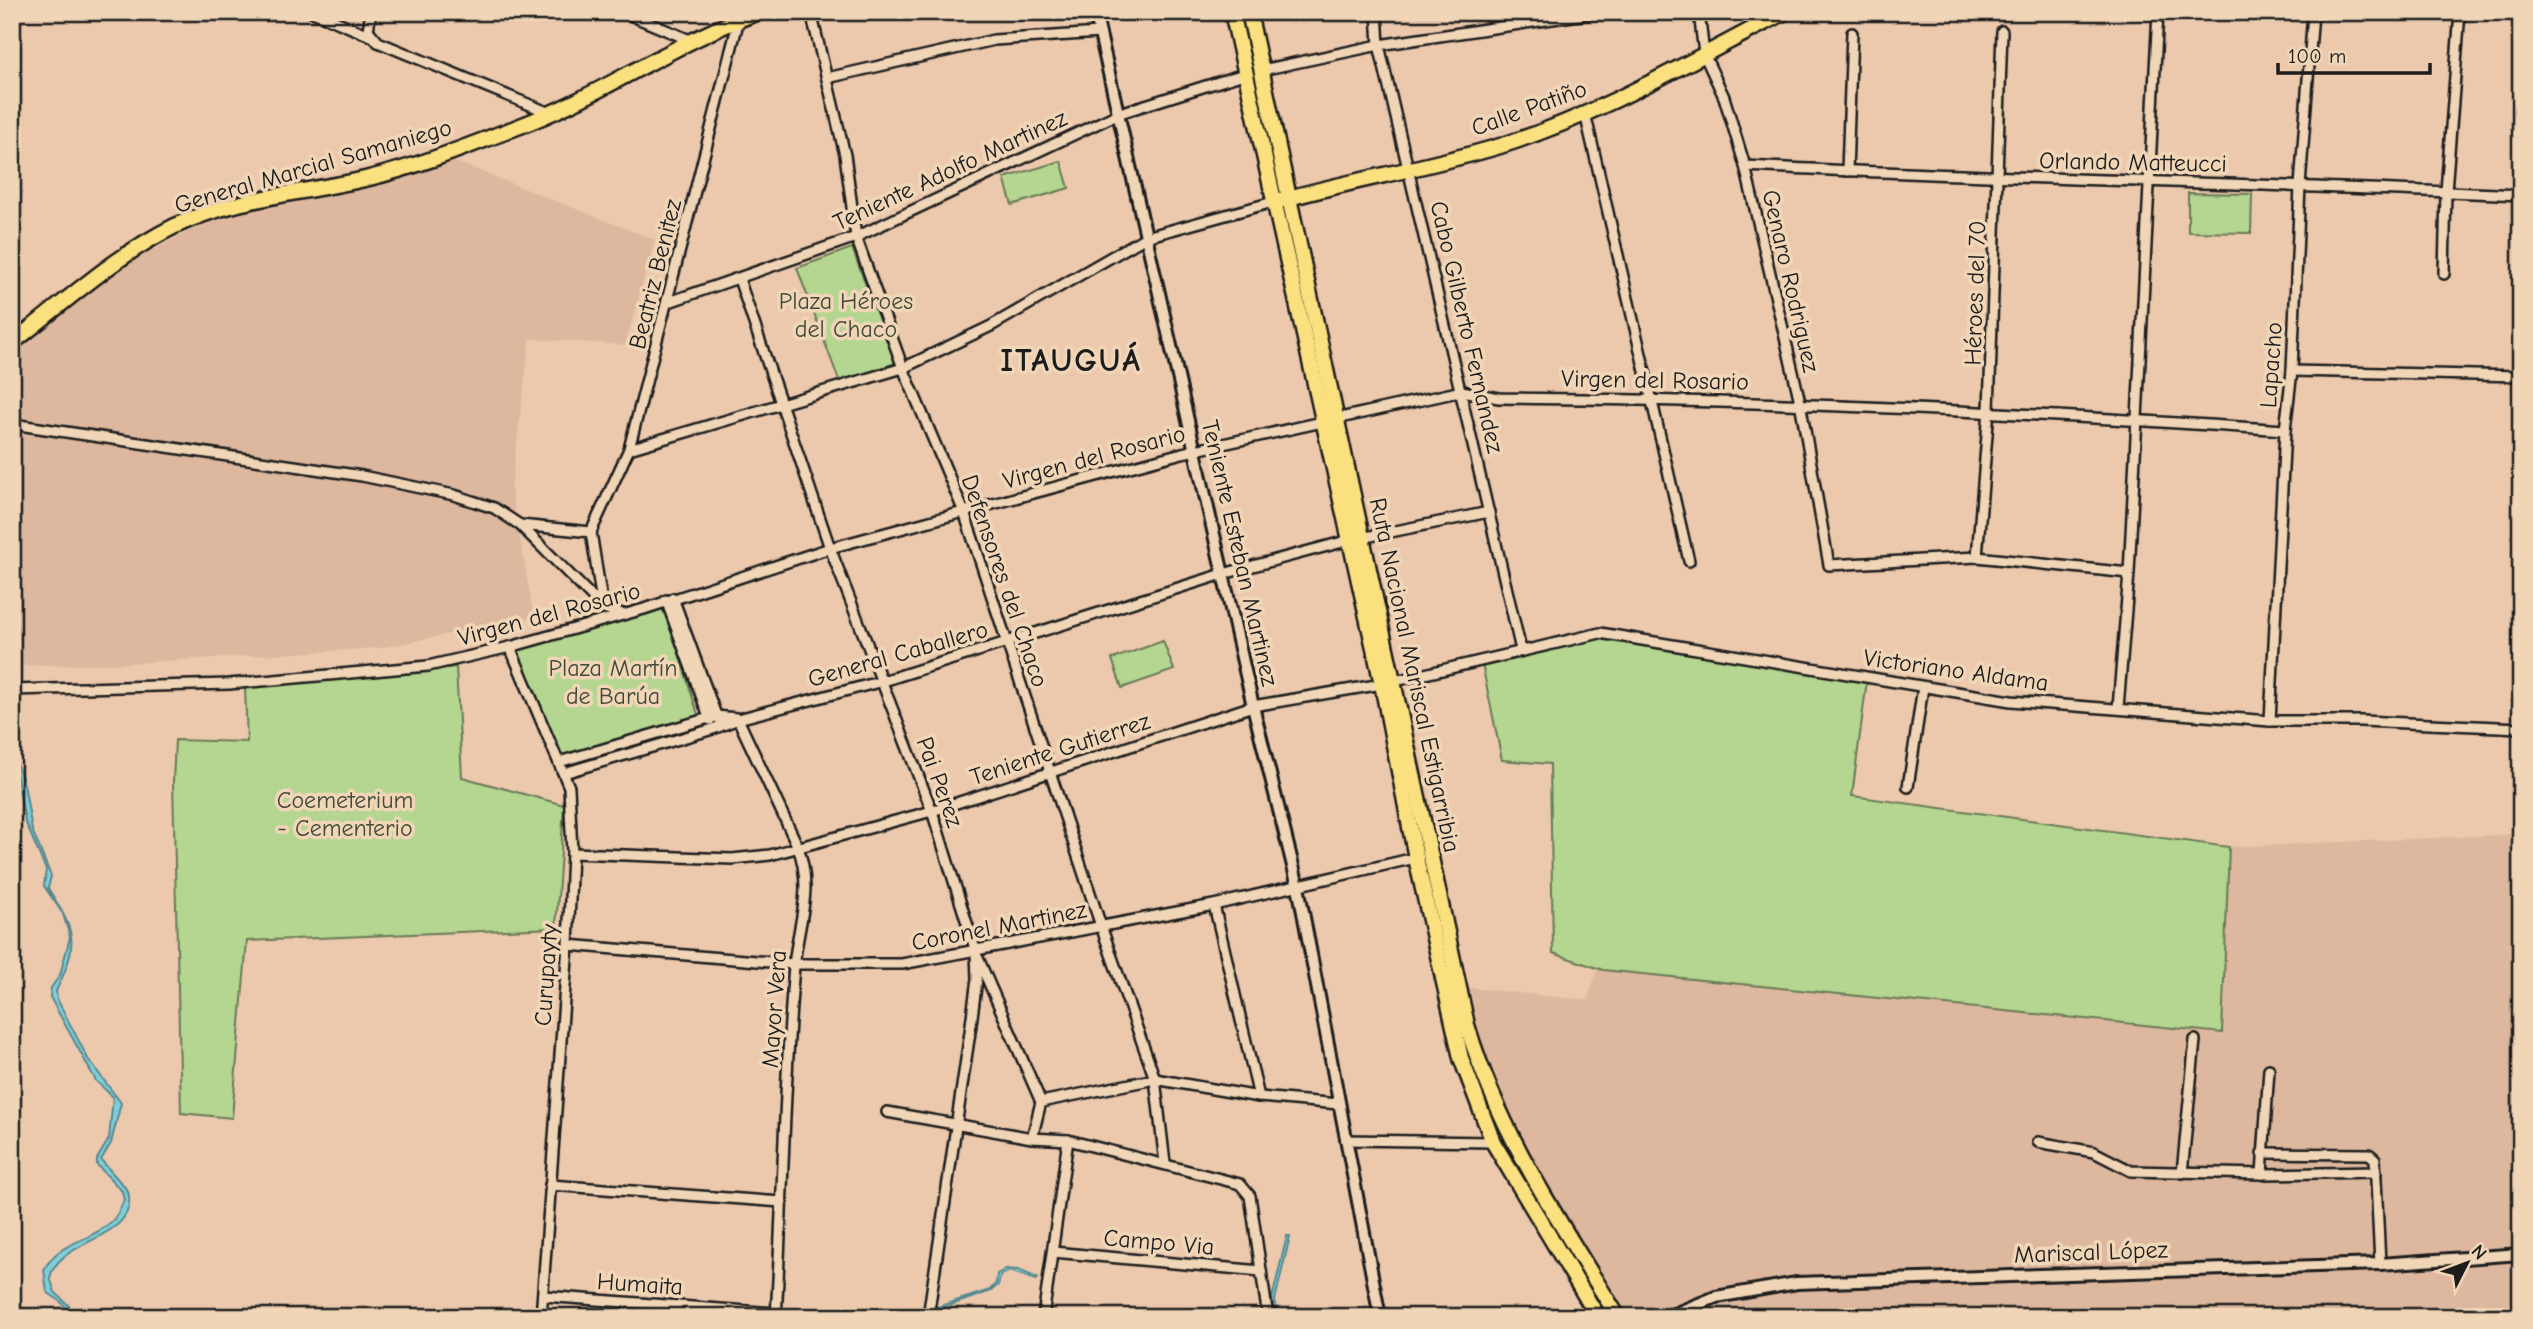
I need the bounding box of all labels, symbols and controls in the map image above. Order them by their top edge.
scale bar [2278,32,2430,76]
text: 100 m [2288,44,2346,68]
street label: Calle Patiño [1467,74,1591,142]
street label: Teniente Adolfo Martinez [829,103,1072,236]
street label: General Marcial Samaniego [171,113,455,219]
street label: Orlando Matteucci [2039,146,2227,178]
street label: Genaro Rodriguez [1756,187,1826,376]
street label: Beatriz Benitez [623,195,687,352]
street label: Cabo Gilberto Fernandez [1424,198,1510,456]
street label: Héroes del 70 [1958,220,1992,366]
park label: Plaza Héroes del Chaco [779,287,913,343]
street label: Lapacho [2254,321,2288,409]
district label: ITAUGUÁ [1000,341,1142,379]
street label: Virgen del Rosario [1561,364,1749,396]
street label: Teniente Esteban Martinez [1196,417,1284,689]
street label: Virgen del Rosario [1000,419,1188,495]
street label: Defensores del Chaco [956,471,1054,691]
street label: Ruta Nacional Mariscal Estigarribia [1364,495,1466,855]
street label: Virgen del Rosario [455,576,643,652]
street label: General Caballero [805,615,991,693]
street label: Victoriano Aldama [1862,643,2050,697]
park label: Plaza Martín de Barúa [549,654,677,710]
street label: Teniente Gutierrez [966,707,1154,791]
street label: Pai Perez [911,733,969,832]
park label: Coemeterium - Cementerio [277,786,413,842]
street label: Coronel Martinez [909,895,1090,957]
street label: Curupayty [528,923,564,1027]
street label: Mayor Vera [756,949,792,1069]
street label: Campo Via [1102,1223,1216,1261]
north arrow [2432,1228,2502,1298]
street label: Mariscal López [2014,1235,2169,1269]
text: N [2467,1240,2491,1264]
street label: Humaita [596,1267,684,1301]

